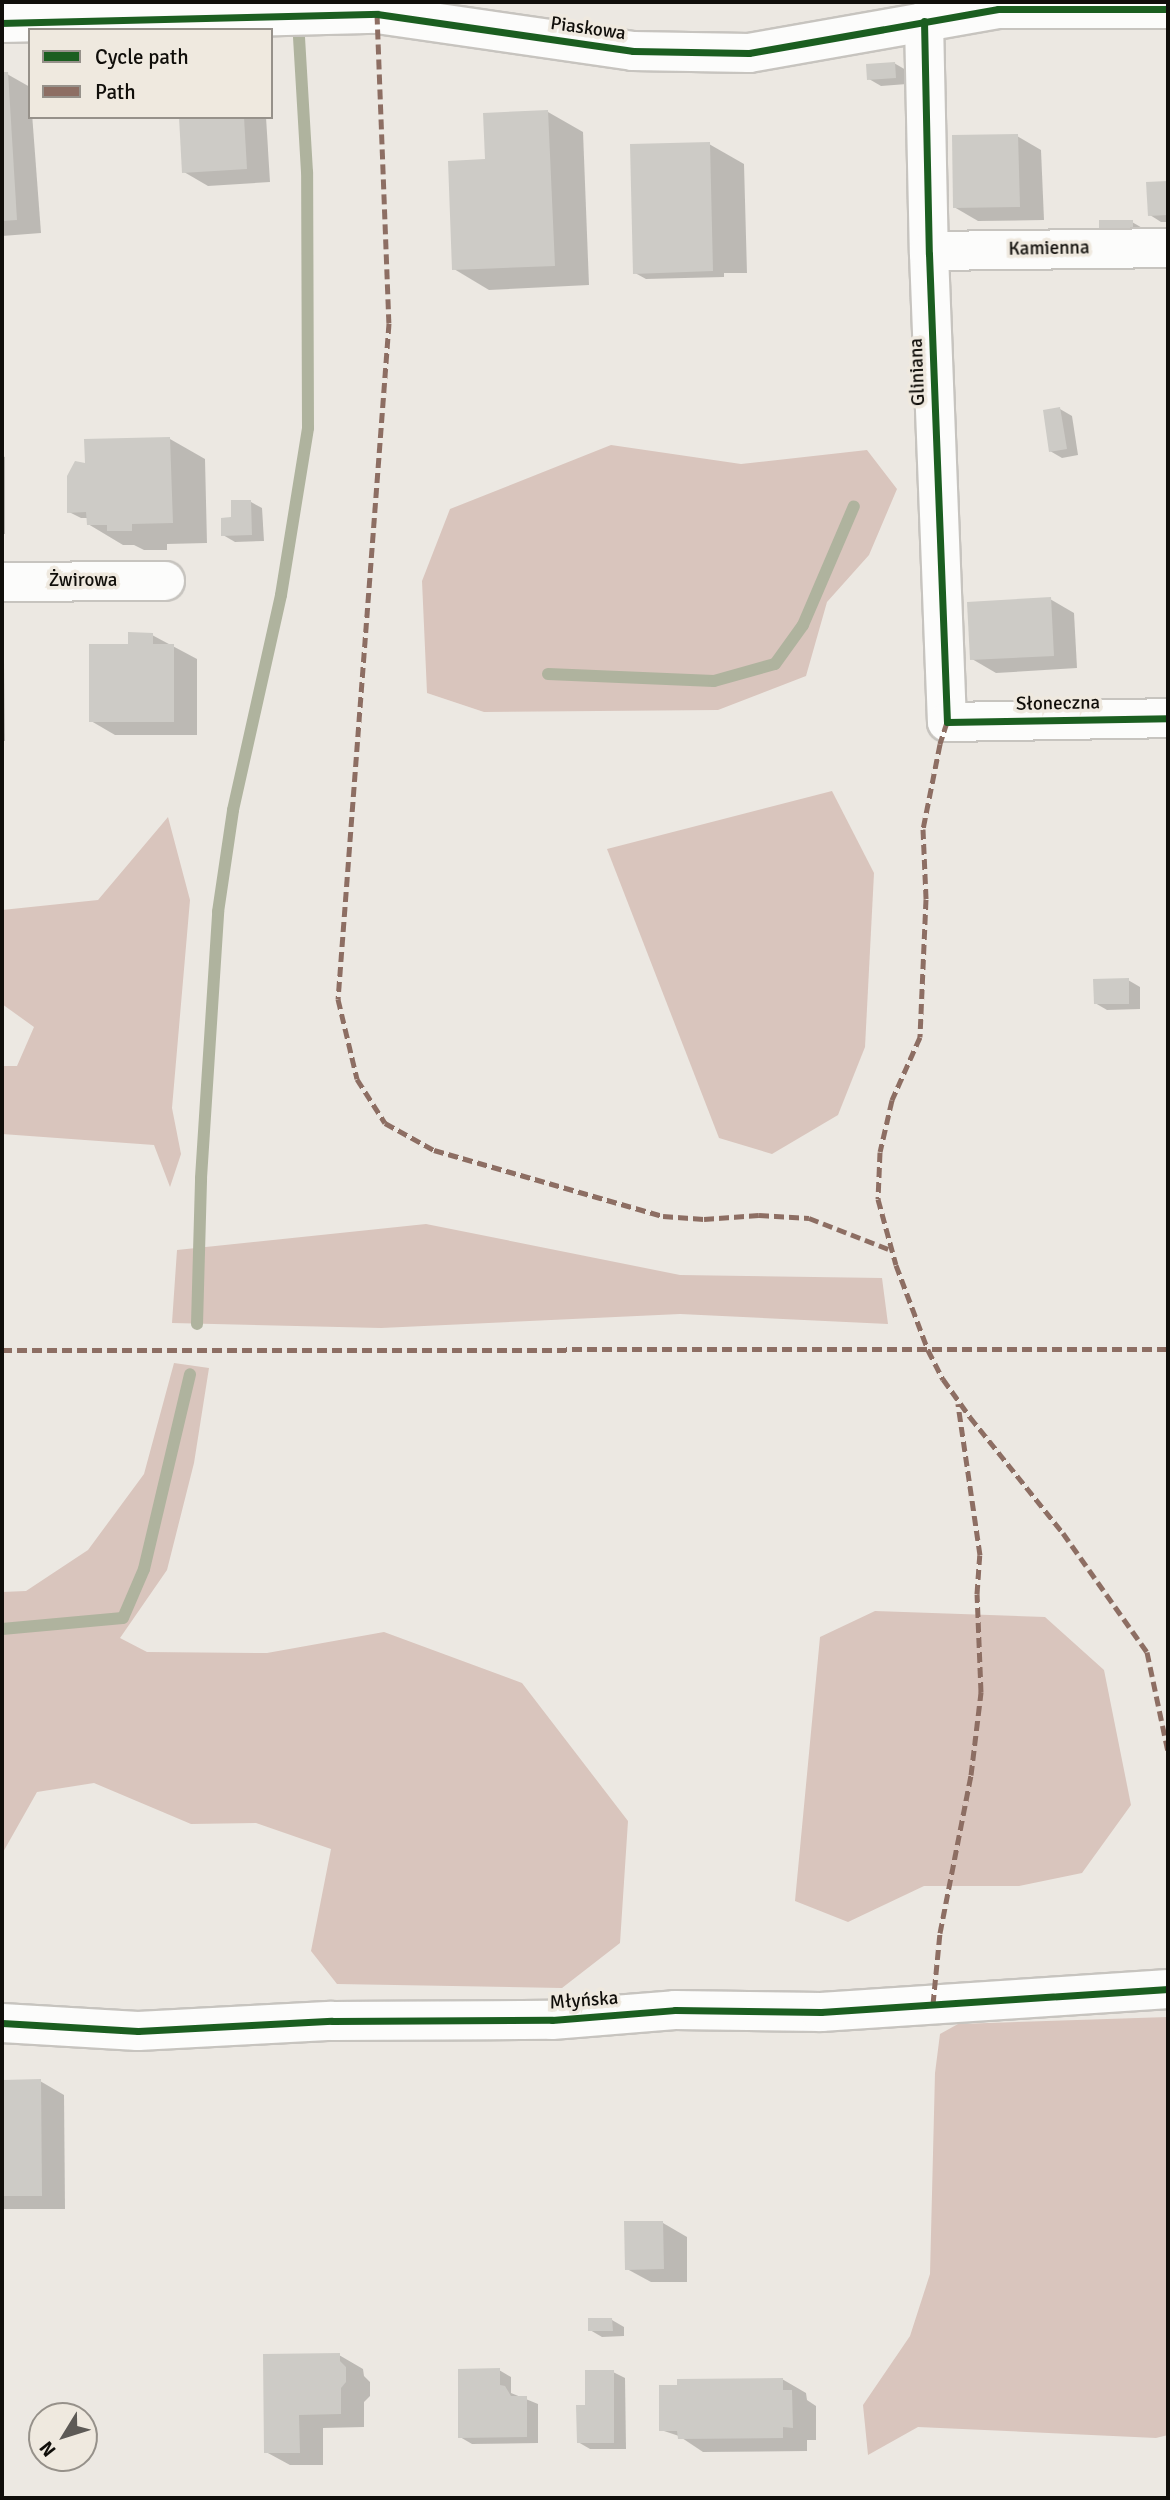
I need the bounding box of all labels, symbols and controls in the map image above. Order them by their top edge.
street label: Piaskowa [549,12,627,46]
legend [28,28,273,119]
text: Cycle path [95,44,189,70]
text: Path [95,79,136,105]
street label: Kamienna [1008,237,1090,261]
street label: Gliniana [905,338,931,406]
street label: Żwirowa [49,570,117,592]
street label: Słoneczna [1016,692,1100,716]
street label: Młyńska [549,1987,619,2015]
north arrow [28,2402,98,2472]
text: N [35,2436,62,2461]

